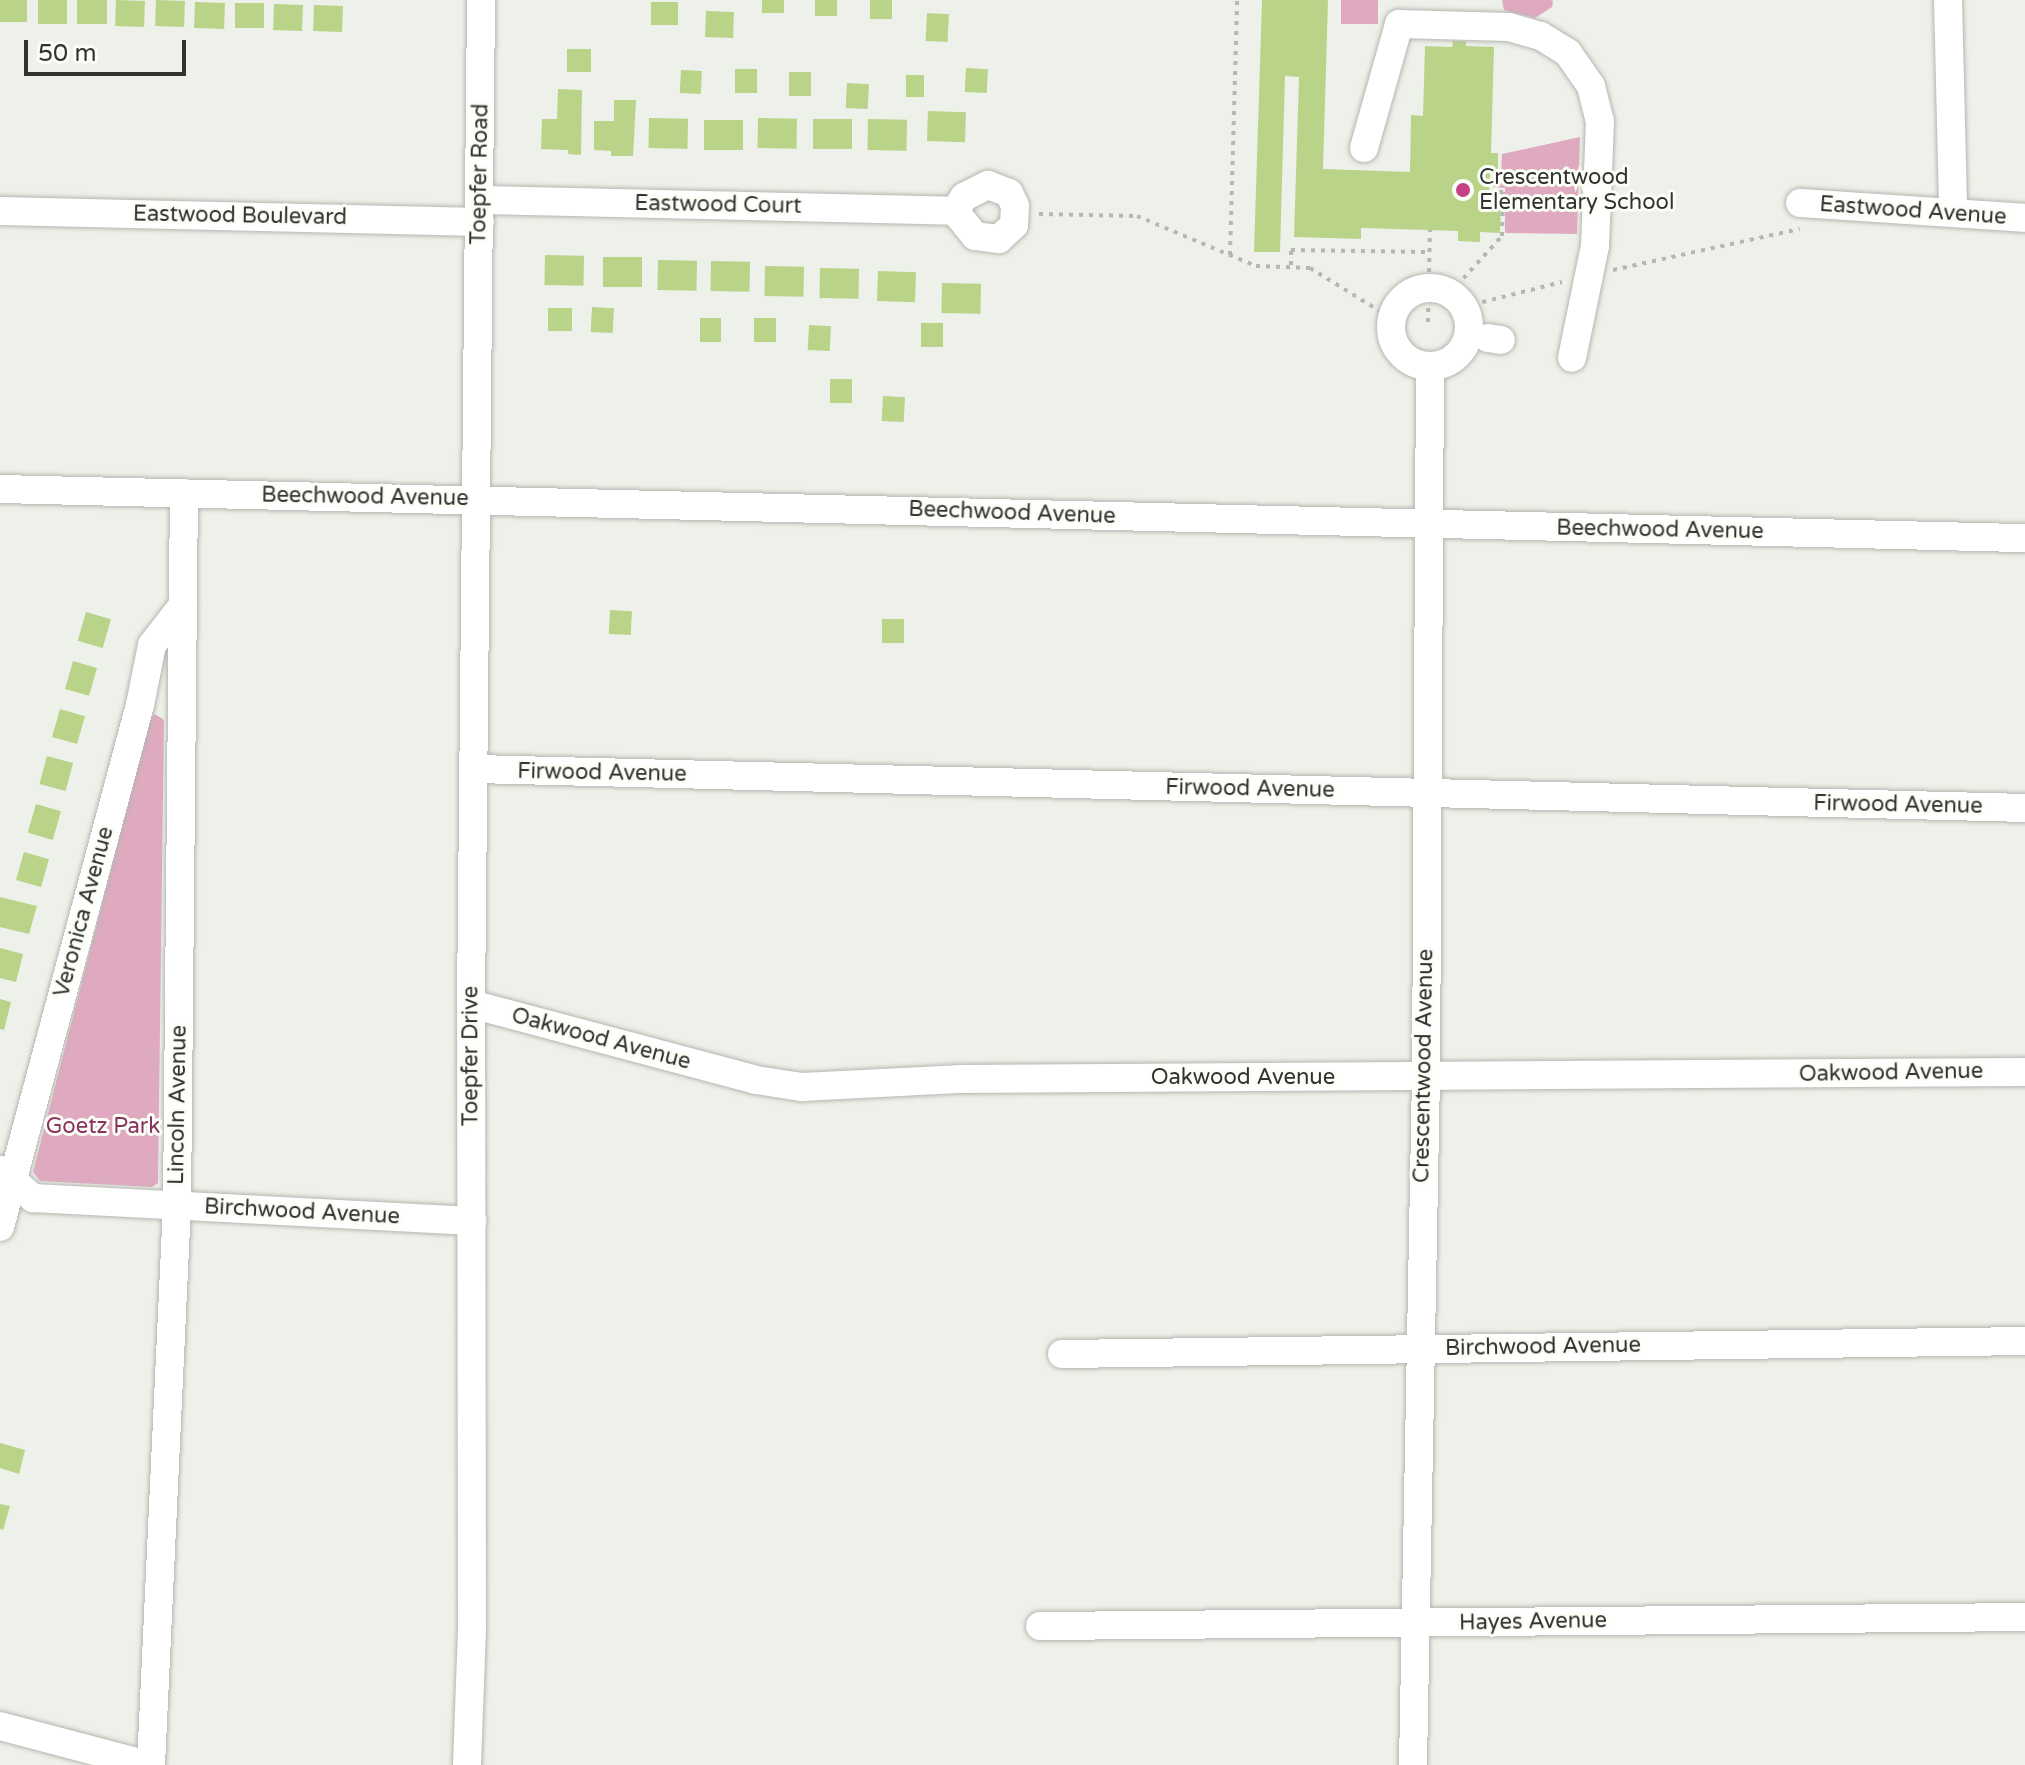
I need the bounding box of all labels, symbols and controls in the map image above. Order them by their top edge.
scale bar [28,24,190,74]
text: 50 m [38,39,96,68]
street label: Toepfer Road [466,103,494,245]
place label: Crescentwood Elementary School [1479,164,1674,216]
marker: Crescentwood Elementary School [1454,181,1472,199]
street label: Eastwood Court [634,190,802,220]
street label: Eastwood Avenue [1819,191,2007,231]
street label: Eastwood Boulevard [133,201,347,231]
street label: Beechwood Avenue [261,482,469,512]
street label: Beechwood Avenue [908,496,1116,530]
street label: Beechwood Avenue [1556,515,1764,545]
street label: Firwood Avenue [517,758,687,788]
street label: Firwood Avenue [1165,774,1335,804]
street label: Firwood Avenue [1813,790,1983,820]
street label: Veronica Avenue [49,824,119,1000]
street label: Crescentwood Avenue [1409,949,1439,1183]
street label: Toepfer Drive [458,986,484,1126]
street label: Oakwood Avenue [509,1002,693,1076]
street label: Lincoln Avenue [163,1025,193,1185]
street label: Oakwood Avenue [1799,1058,1983,1088]
street label: Oakwood Avenue [1151,1065,1335,1091]
park label: Goetz Park [46,1114,160,1140]
street label: Birchwood Avenue [203,1194,401,1230]
street label: Birchwood Avenue [1445,1332,1641,1362]
street label: Hayes Avenue [1459,1608,1607,1636]

